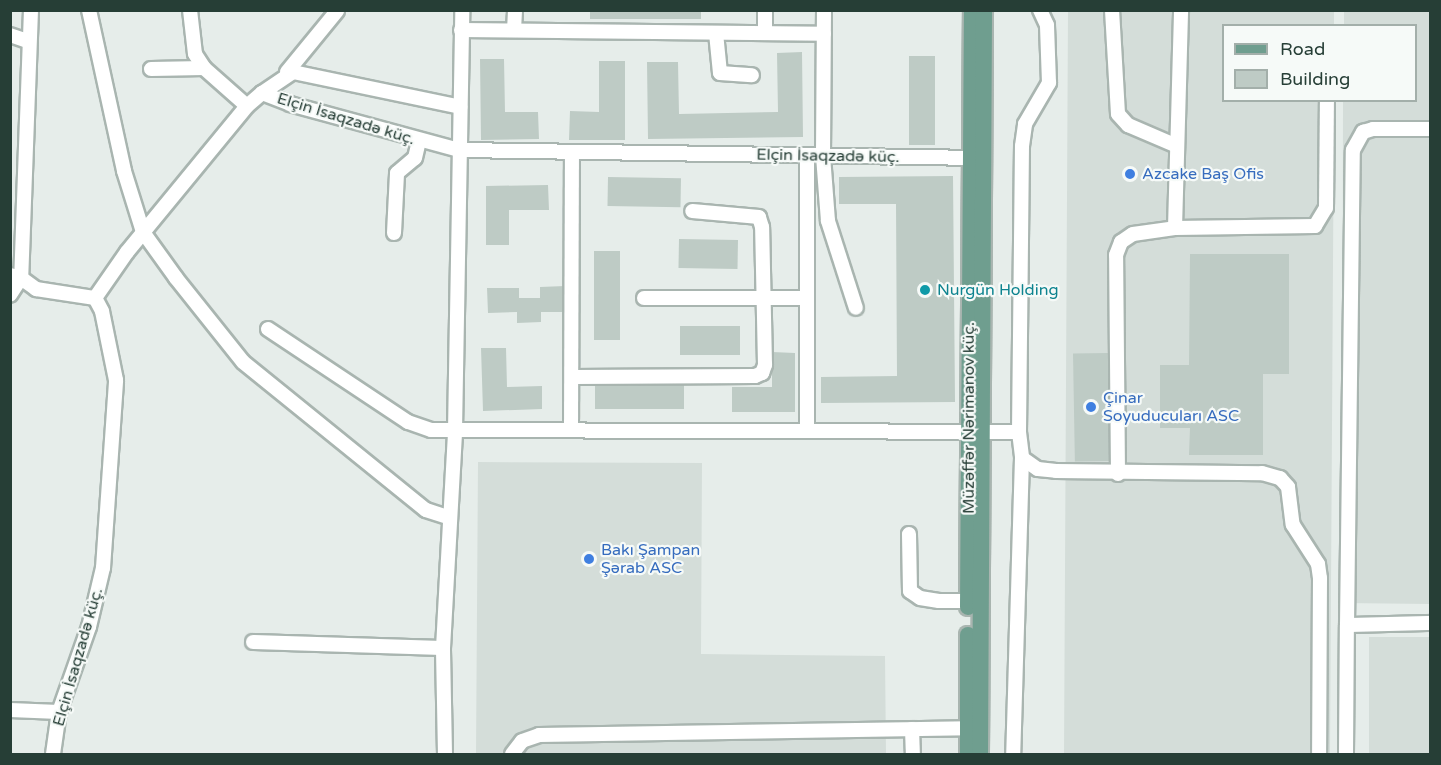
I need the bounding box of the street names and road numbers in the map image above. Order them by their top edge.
street label: Elçin İsaqzadə küç. [275,89,417,149]
street label: Elçin İsaqzadə küç. [756,145,900,167]
street label: Müzəffər Nərimanov küç. [959,322,979,514]
street label: Elçin İsaqzadə küç. [49,586,107,728]

